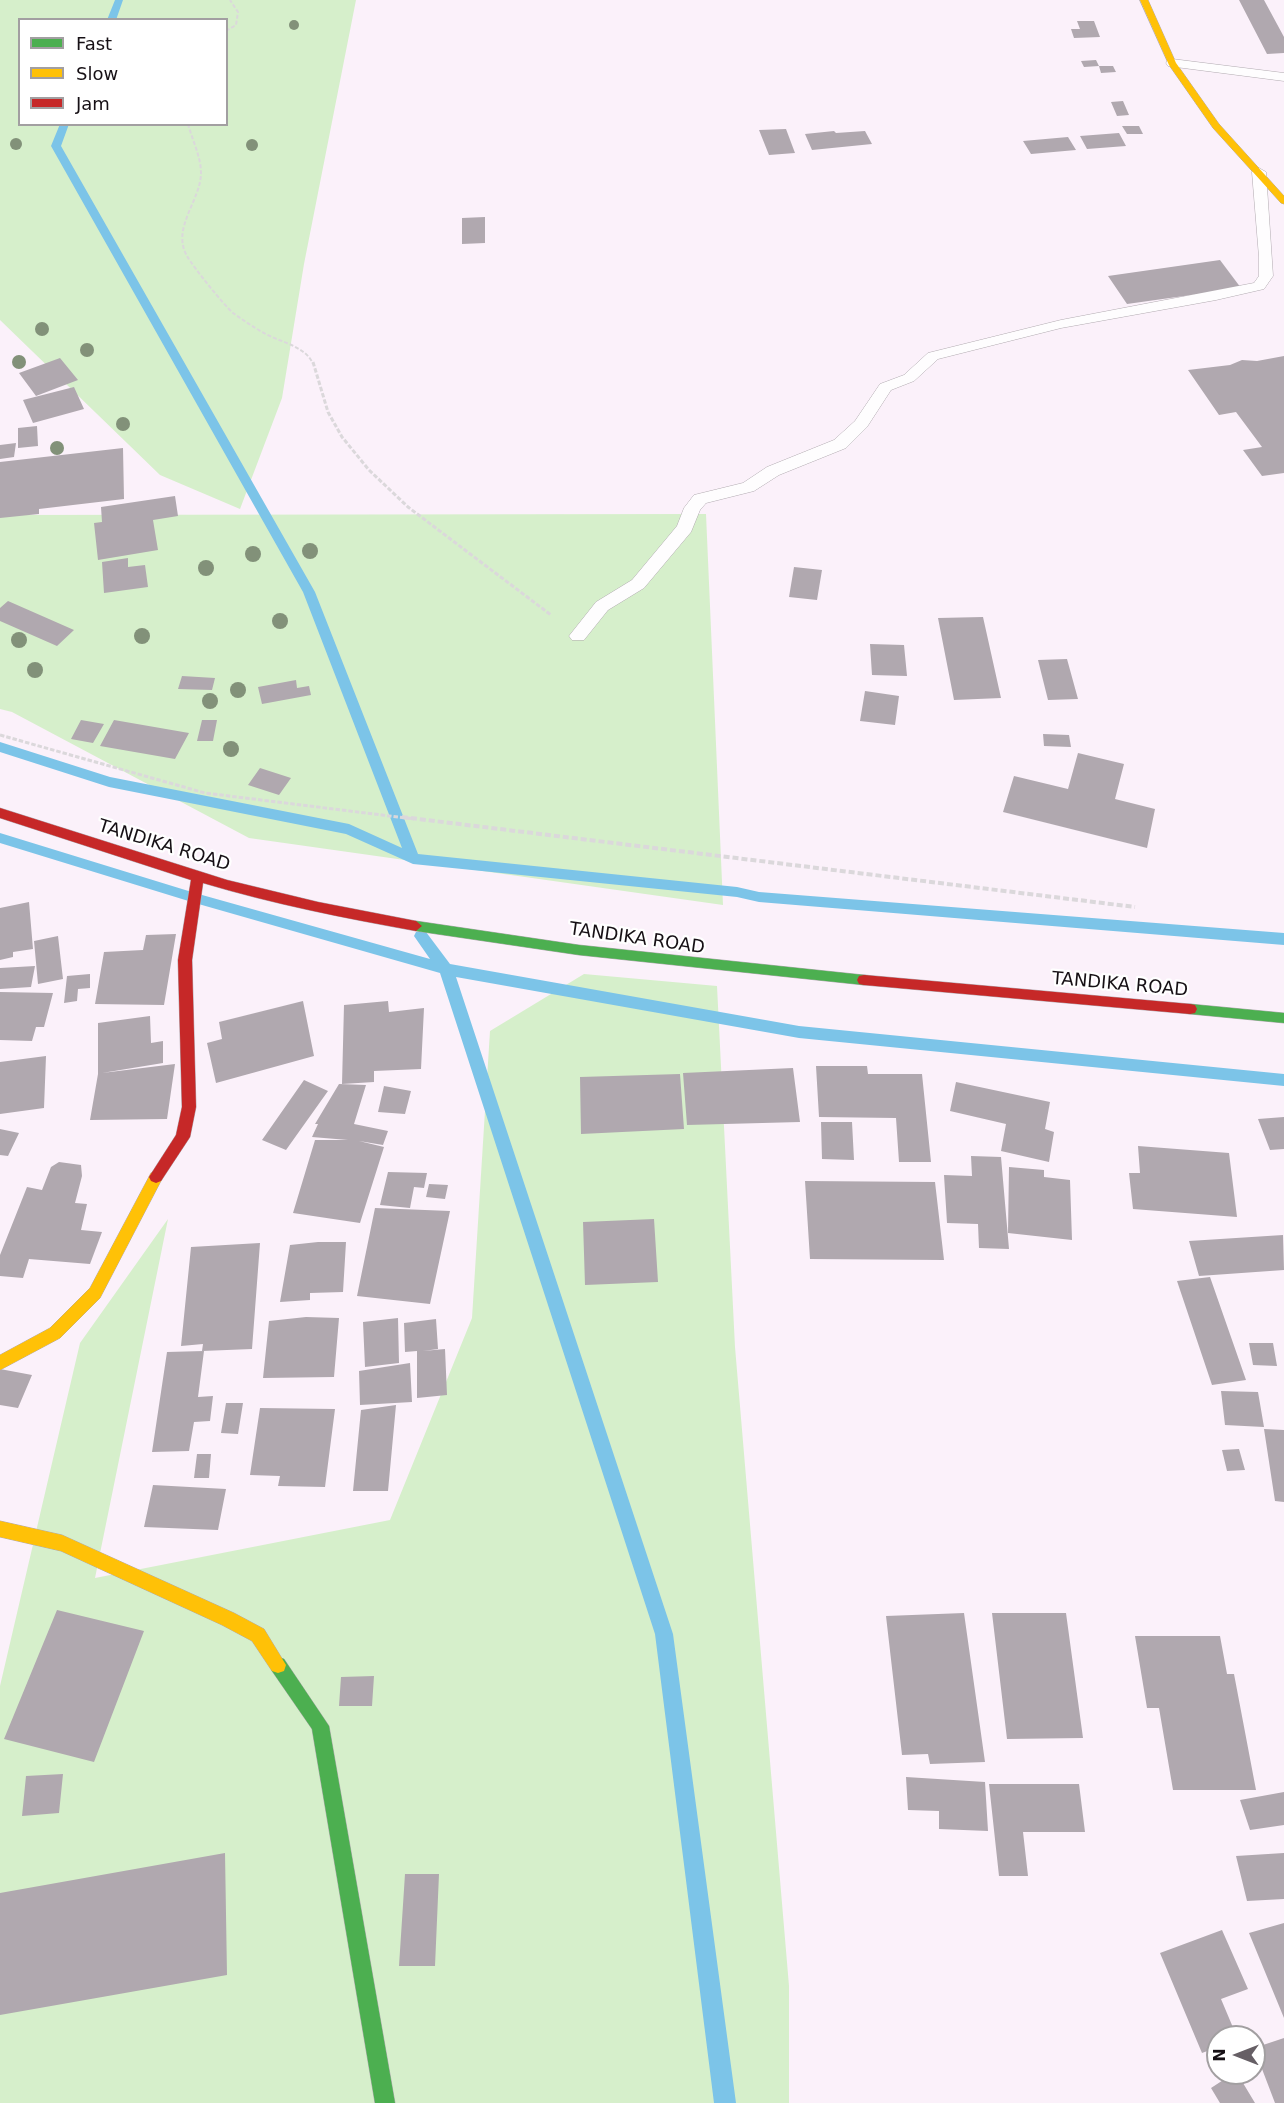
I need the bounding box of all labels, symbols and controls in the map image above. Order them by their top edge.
legend [18,18,228,126]
text: Fast [76,33,112,54]
text: Slow [76,63,118,84]
text: Jam [76,93,110,114]
street label: TANDIKA ROAD [96,816,232,876]
street label: TANDIKA ROAD [568,919,706,959]
street label: TANDIKA ROAD [1051,968,1189,1002]
north arrow [1206,2025,1266,2085]
text: N [1210,2048,1229,2062]

